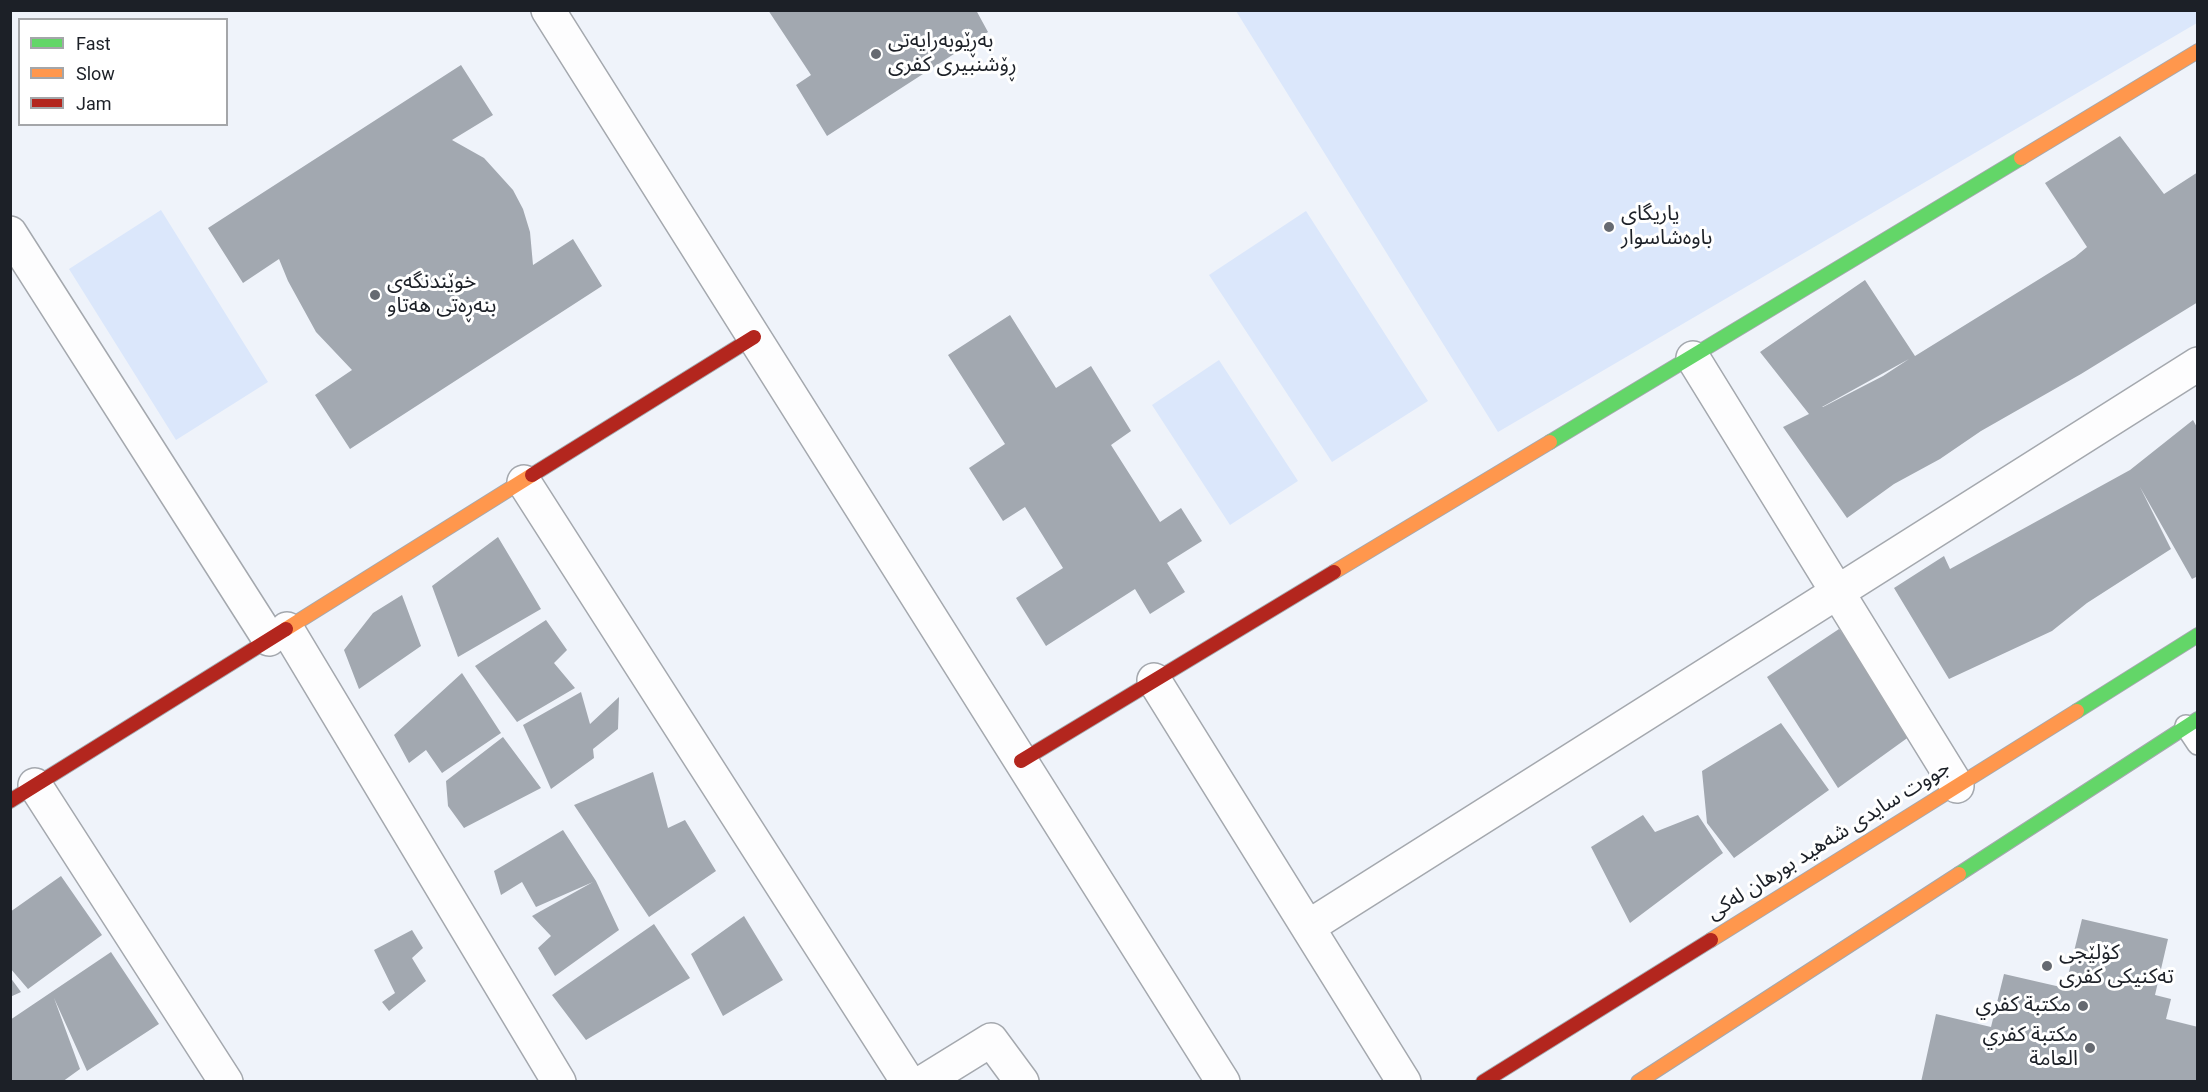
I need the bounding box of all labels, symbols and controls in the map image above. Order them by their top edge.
legend [18,18,228,126]
place label: بەڕێوبەرایەتی ڕۆشنبیری کفری [888,29,1017,79]
text: Fast [76,33,111,54]
marker: بەڕێوبەرایەتی ڕۆشنبیری کفری [869,47,883,61]
text: Slow [76,63,115,84]
text: Jam [76,93,112,114]
place label: یاریگای باوەشاسوار [1621,202,1712,252]
marker: یاریگای باوەشاسوار [1602,220,1616,234]
place label: خوێندنگەی بنەڕەتی هەتاو [387,270,496,320]
marker: خوێندنگەی بنەڕەتی هەتاو [368,288,382,302]
street label: جووت سایدی شەهید بورهان لەکی [1703,756,1955,926]
place label: کۆلێجی تەکنیکی کفری [2059,941,2174,991]
marker: کۆلێجی تەکنیکی کفری [2040,959,2054,973]
place label: مكتبة كفري [1976,993,2071,1019]
marker: مكتبة كفري [2076,999,2090,1013]
place label: مكتبة كفري العامة [1983,1023,2078,1073]
marker: مكتبة كفري العامة [2083,1041,2097,1055]

